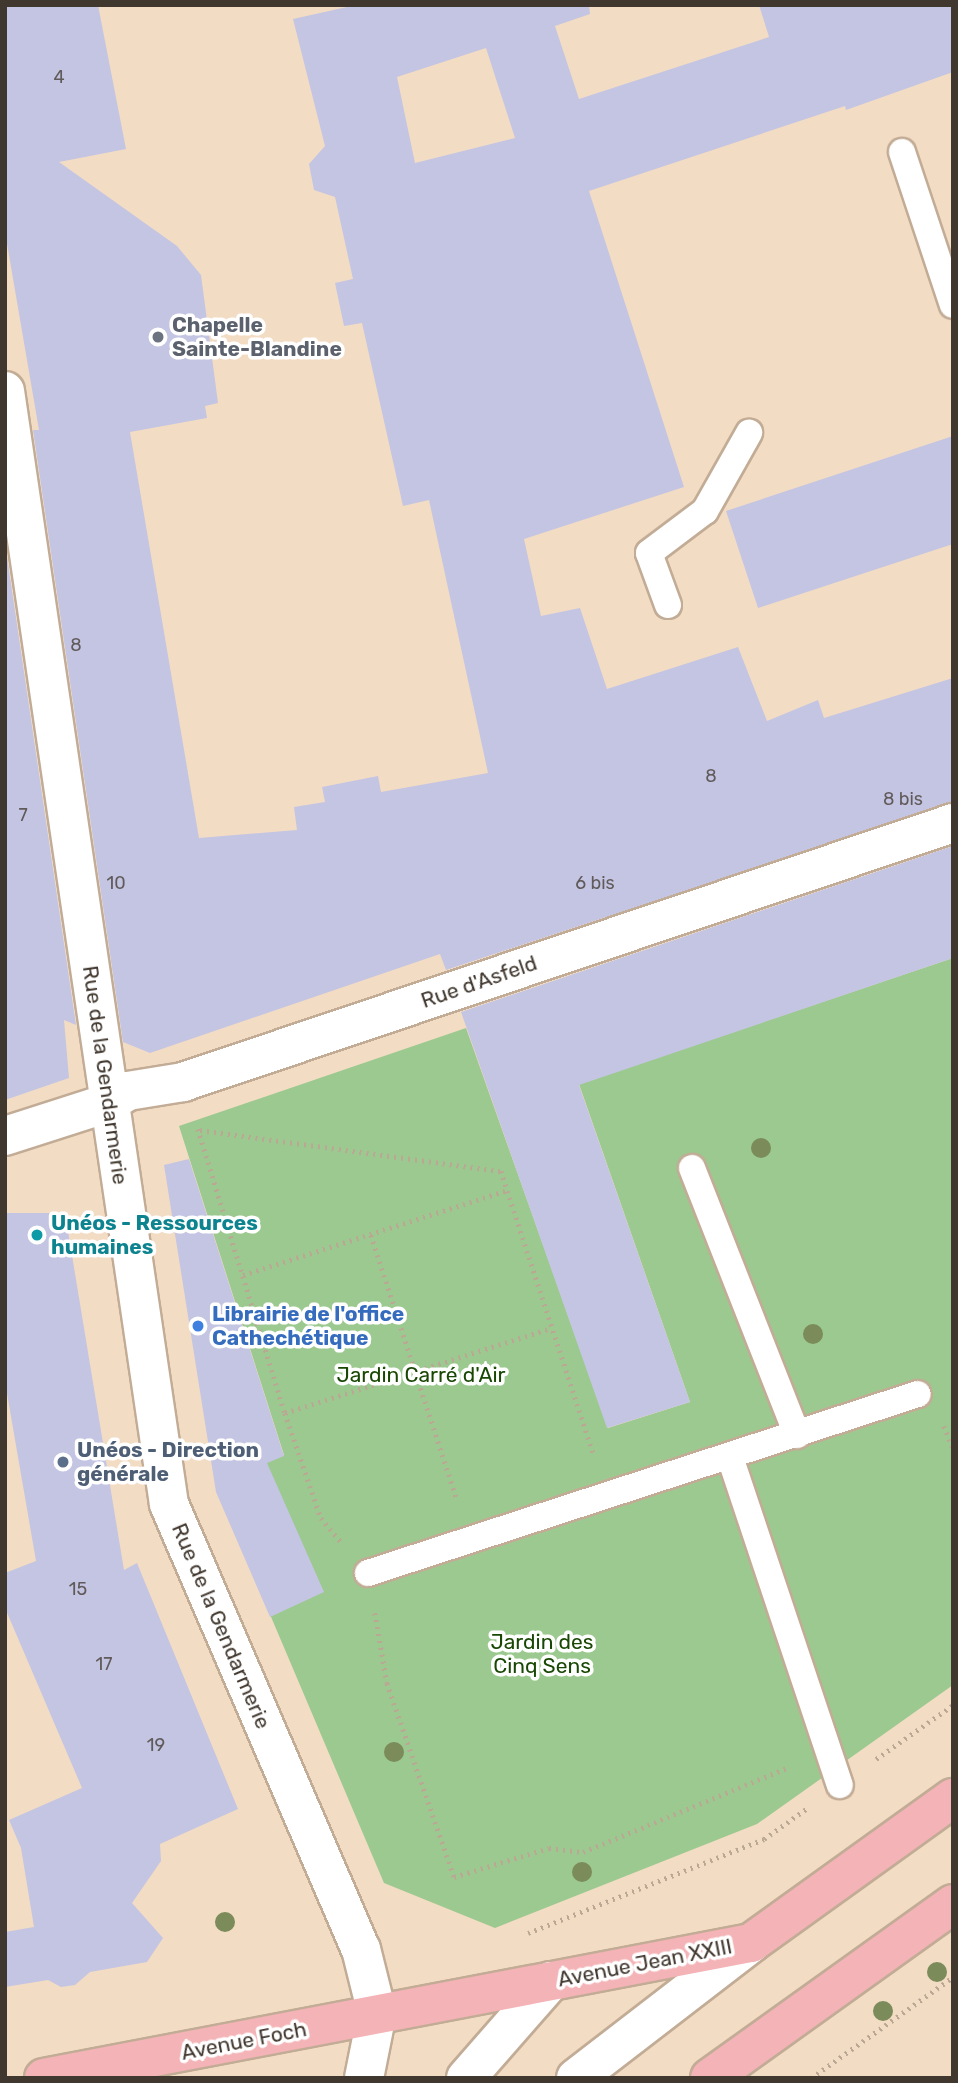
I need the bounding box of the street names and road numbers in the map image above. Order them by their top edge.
street label: Rue d'Asfeld [418,950,540,1014]
street label: Rue de la Gendarmerie [77,964,133,1186]
street label: Rue de la Gendarmerie [166,1520,276,1732]
street label: Avenue Jean XXIII [556,1934,734,1992]
street label: Avenue Foch [179,2016,309,2066]

